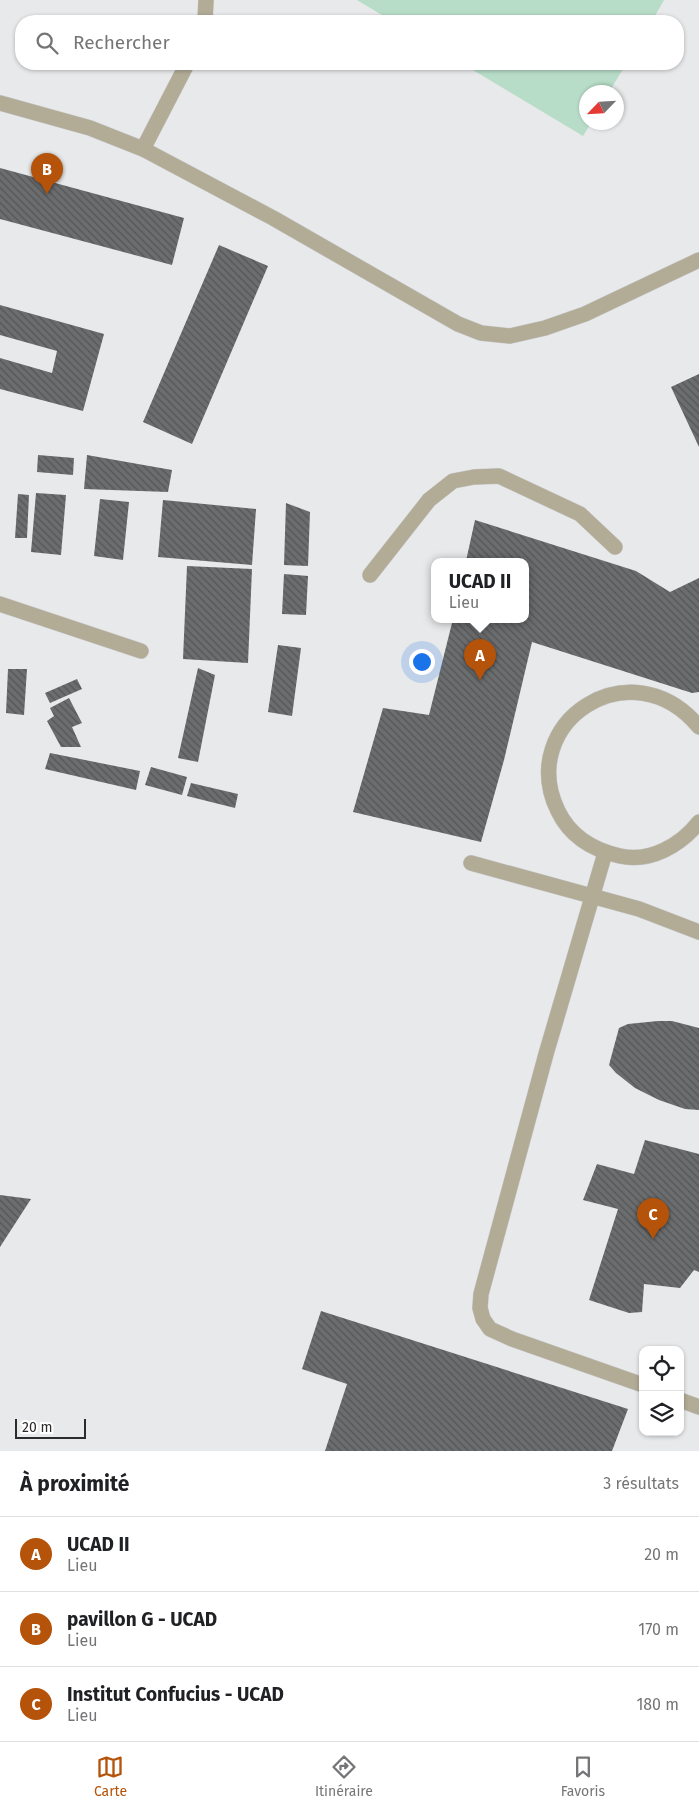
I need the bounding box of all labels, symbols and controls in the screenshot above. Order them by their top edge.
search box [15,15,684,70]
icon: search [33,29,61,57]
text: Rechercher [73,31,170,54]
north arrow [579,85,624,130]
pin: B [31,153,63,194]
popup [431,558,529,623]
text: UCAD II [449,570,511,593]
text: Lieu [449,593,479,612]
pin: A [464,639,496,680]
your location [409,649,435,675]
pin: C [637,1198,669,1239]
map controls [639,1346,684,1436]
button: locate [639,1346,684,1391]
button: layers [639,1391,684,1436]
scale bar [15,1416,86,1439]
text: 20 m [22,1419,52,1436]
text: À proximité [20,1471,129,1497]
text: 3 résultats [603,1474,679,1493]
text: UCAD II [67,1533,130,1556]
text: A [31,1545,41,1564]
text: 20 m [644,1545,679,1564]
text: Lieu [67,1556,98,1575]
text: pavillon G - UCAD [67,1608,217,1631]
text: B [31,1620,41,1639]
text: 170 m [638,1620,679,1639]
text: Lieu [67,1631,98,1650]
text: Institut Confucius - UCAD [67,1683,284,1706]
text: C [31,1695,41,1714]
text: 180 m [636,1695,679,1714]
text: Lieu [67,1706,98,1725]
tab: Carte [94,1753,127,1800]
tab: Itinéraire [315,1753,373,1800]
tab: Favoris [561,1753,605,1800]

